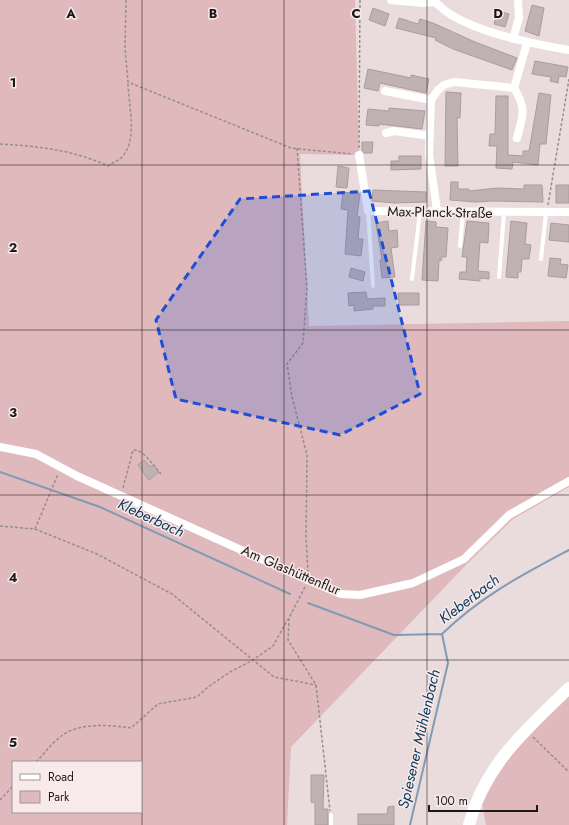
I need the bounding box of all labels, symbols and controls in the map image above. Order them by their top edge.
text: A [65,4,76,23]
text: B [209,4,218,23]
text: C [351,4,361,23]
text: D [493,4,503,23]
text: 1 [10,73,16,92]
street label: Max-Planck-Straße [387,201,493,223]
text: 2 [9,238,17,257]
text: 3 [9,403,17,422]
water label: Kleberbach [114,493,188,543]
street label: Am Glashüttenflur [238,540,344,600]
text: 4 [8,568,18,587]
water label: Kleberbach [434,569,504,629]
water label: Spiesener Mühlenbach [392,667,446,811]
text: 5 [9,733,17,752]
legend [12,761,142,813]
text: Road [48,768,74,786]
scale bar [429,787,537,813]
text: Park [48,788,70,806]
text: 100 m [435,792,468,810]

